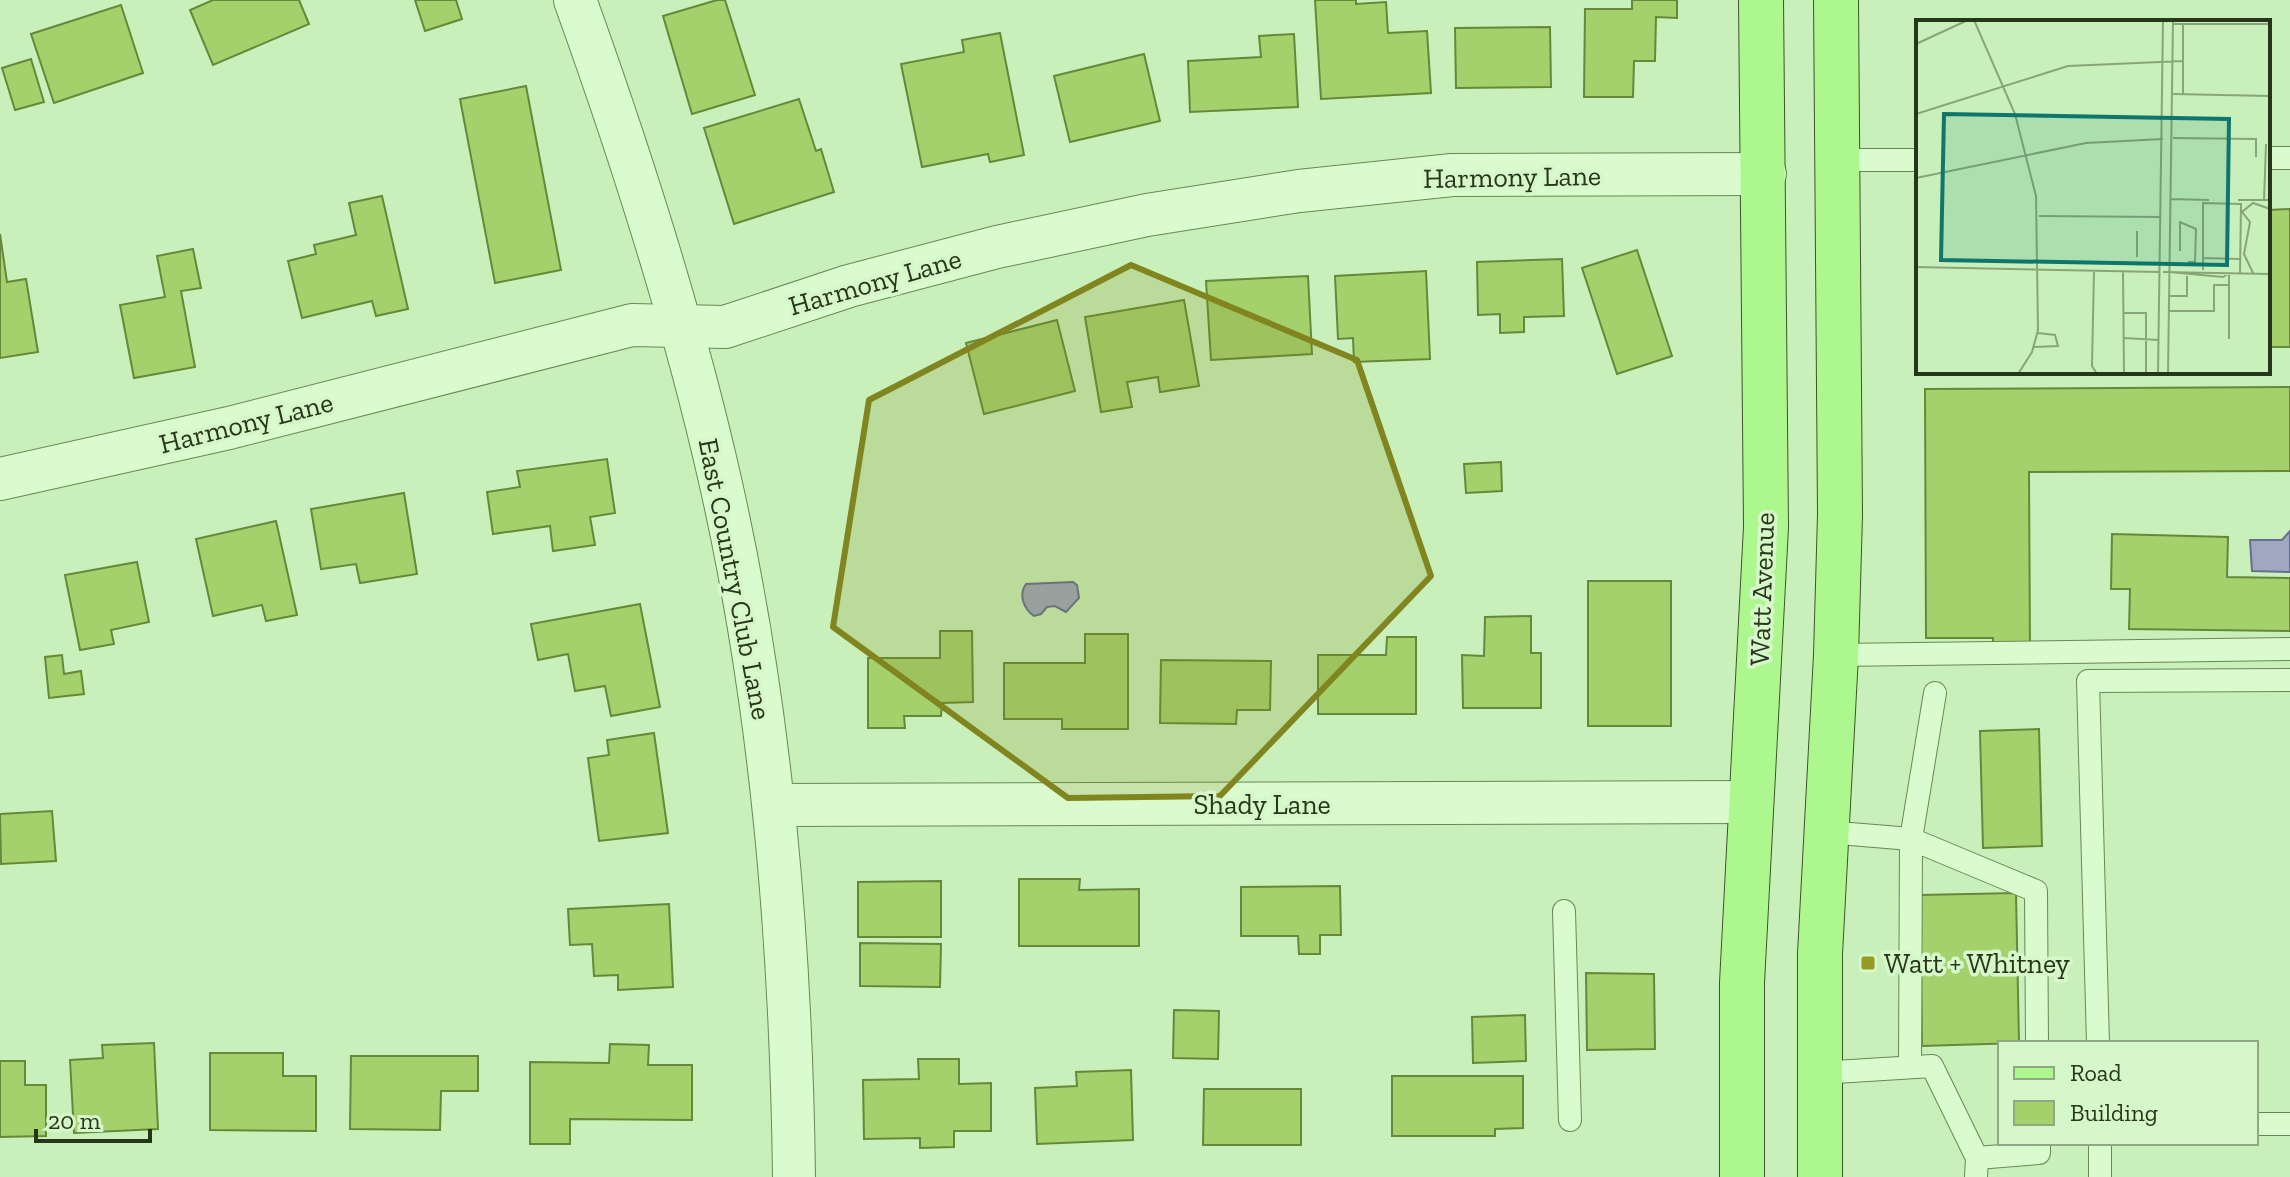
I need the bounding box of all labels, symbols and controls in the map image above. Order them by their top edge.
inset map [1916,20,2270,374]
street label: Harmony Lane [1423,159,1601,195]
street label: Harmony Lane [785,242,965,322]
street label: Harmony Lane [156,385,336,461]
street label: East Country Club Lane [692,436,778,722]
street label: Watt Avenue [1743,512,1781,666]
street label: Shady Lane [1193,788,1331,821]
place label: Watt + Whitney [1884,947,2071,980]
marker: Watt + Whitney [1859,954,1877,972]
legend [1998,1041,2258,1145]
text: Road [2070,1058,2122,1087]
scale bar [36,1093,150,1143]
text: Building [2070,1098,2158,1127]
text: 20 m [48,1106,101,1135]

